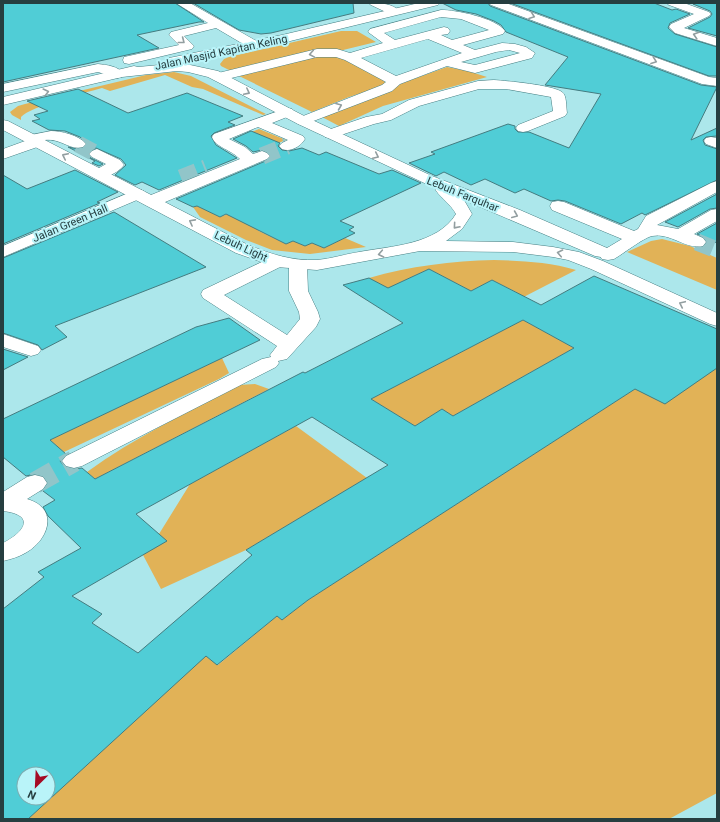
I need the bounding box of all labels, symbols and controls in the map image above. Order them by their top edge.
one-way arrow [528,12,535,20]
one-way arrow [693,31,700,40]
street label: Jalan Masjid Kapitan Keling [154,32,289,73]
one-way arrow [177,36,184,43]
one-way arrow [309,49,315,57]
one-way arrow [650,57,657,65]
one-way arrow [243,87,251,95]
one-way arrow [43,88,49,96]
one-way arrow [336,103,343,111]
one-way arrow [372,151,380,159]
one-way arrow [62,153,69,161]
street label: Lebuh Farquhar [425,174,501,215]
street label: Jalan Green Hall [31,202,110,245]
one-way arrow [511,210,518,218]
one-way arrow [188,219,196,227]
one-way arrow [453,221,460,229]
street label: Lebuh Light [212,228,270,265]
one-way arrow [378,249,384,257]
one-way arrow [557,249,563,258]
one-way arrow [678,300,685,308]
north arrow [16,766,56,806]
text: N [26,787,38,802]

